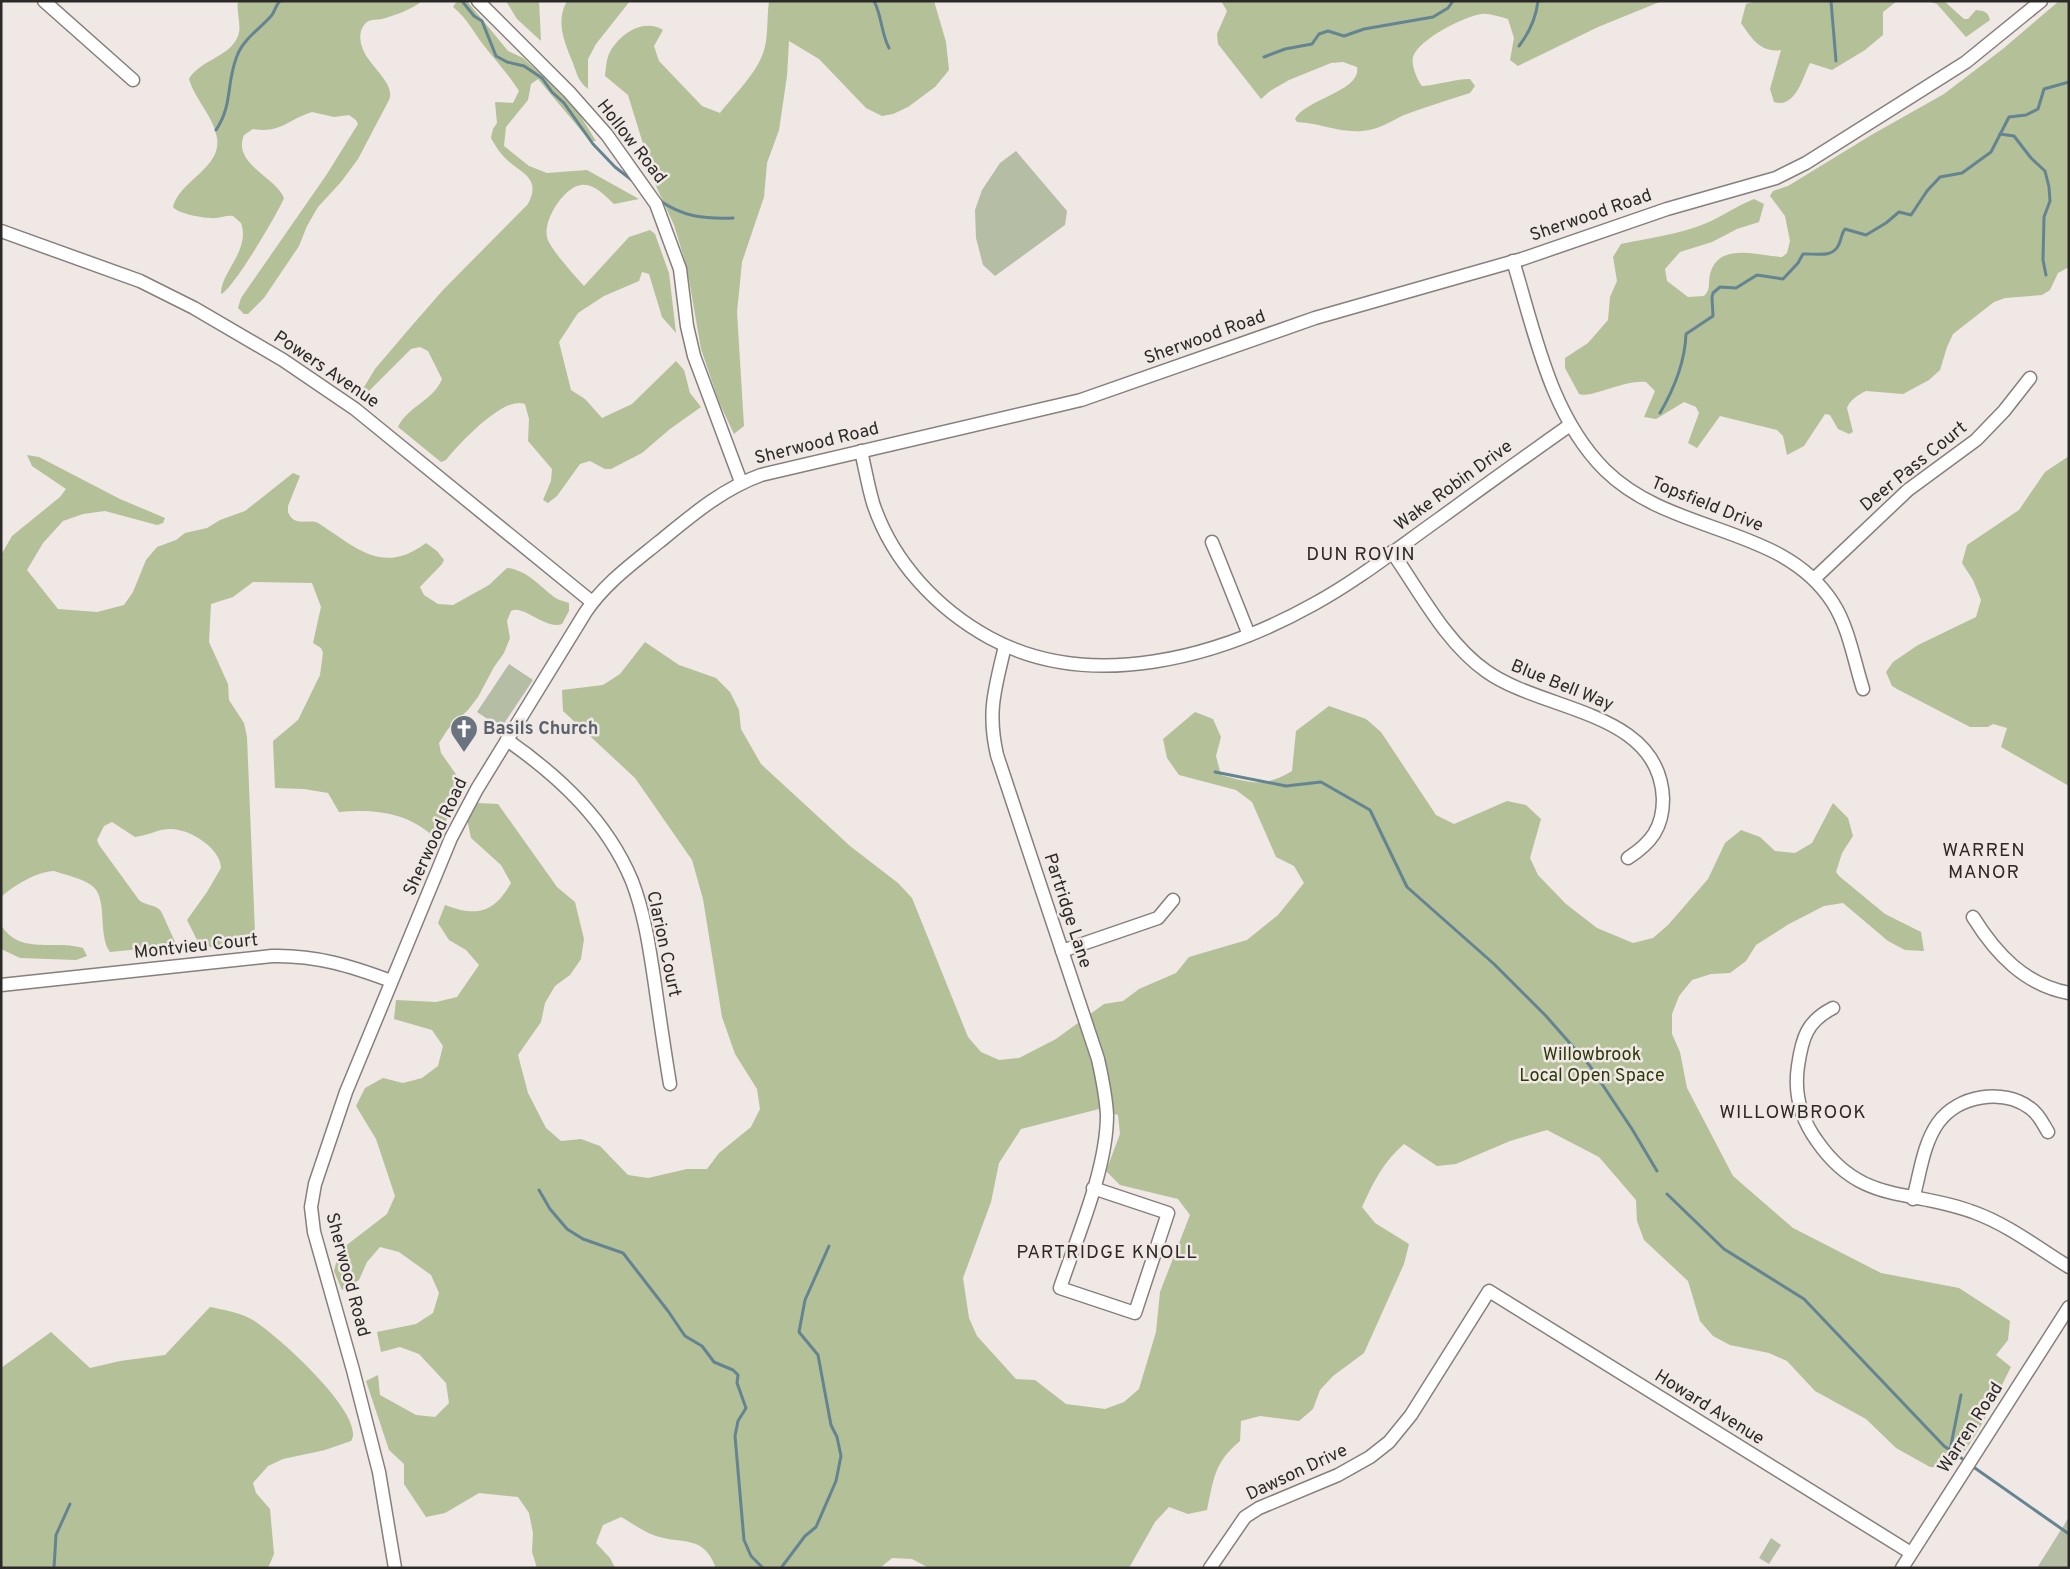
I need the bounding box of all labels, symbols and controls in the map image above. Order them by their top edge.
street label: Hollow Road [591,95,671,189]
street label: Sherwood Road [1527,184,1655,248]
street label: Sherwood Road [1141,305,1269,371]
street label: Powers Avenue [269,326,383,414]
street label: Sherwood Road [752,417,882,471]
street label: Deer Pass Court [1856,417,1972,517]
street label: Wake Robin Drive [1390,435,1518,537]
street label: Topsfield Drive [1647,472,1767,538]
district label: DUN ROVIN [1306,543,1416,567]
street label: Blue Bell Way [1507,655,1617,717]
church icon: Basils Church [449,714,479,753]
place label: Basils Church [483,718,598,741]
street label: Sherwood Road [399,774,473,900]
district label: WARREN MANOR [1942,839,2026,885]
street label: Partridge Lane [1038,851,1096,971]
street label: Clarion Court [641,889,685,999]
street label: Montvieu Court [133,929,259,965]
park label: Willowbrook Local Open Space [1519,1044,1665,1088]
district label: WILLOWBROOK [1719,1101,1867,1125]
street label: Sherwood Road [319,1210,375,1340]
district label: PARTRIDGE KNOLL [1016,1241,1198,1265]
street label: Howard Avenue [1650,1365,1768,1451]
street label: Warren Road [1933,1378,2009,1478]
street label: Dawson Drive [1243,1439,1351,1507]

